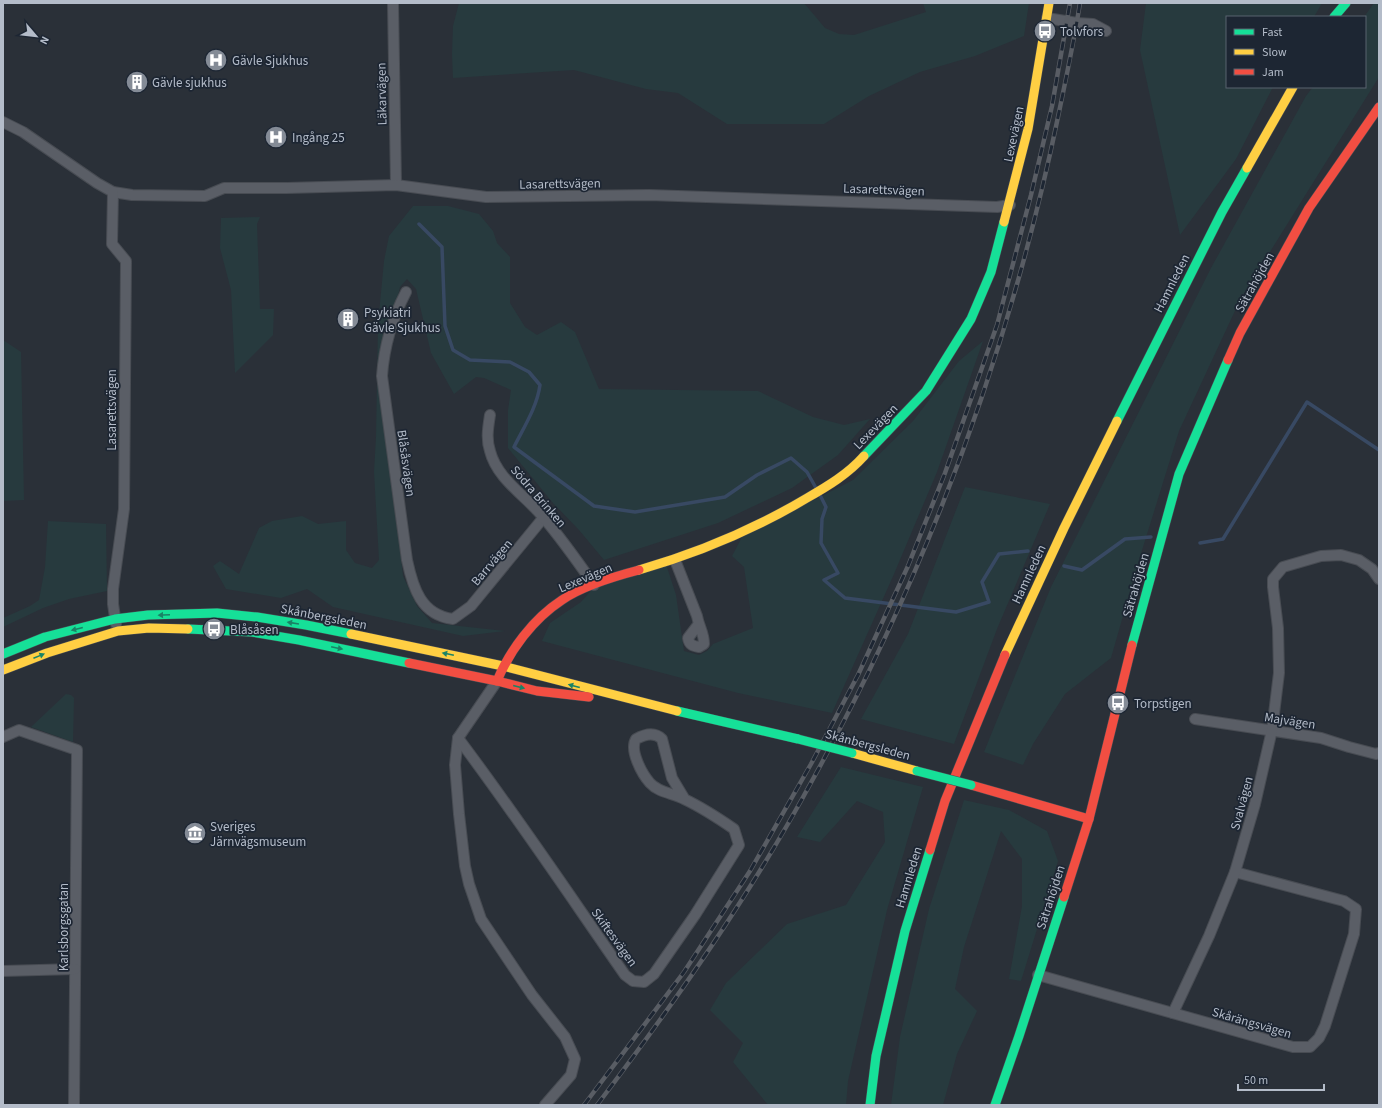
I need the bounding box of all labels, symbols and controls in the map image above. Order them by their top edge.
north arrow [16,16,56,56]
legend [1226,16,1366,88]
bus stop icon: Tolvfors [1032,18,1058,44]
place label: Tolvfors [1060,23,1104,41]
text: Fast [1262,24,1282,41]
text: N [36,34,53,47]
text: Slow [1262,44,1287,61]
hospital icon: Gävle Sjukhus [203,47,229,73]
place label: Gävle Sjukhus [232,52,309,70]
street label: Läkarvägen [372,62,392,126]
text: Jam [1262,64,1284,81]
building icon: Gävle sjukhus [124,69,150,95]
place label: Gävle sjukhus [152,74,227,92]
street label: Lexevägen [999,105,1029,164]
hospital icon: Ingång 25 [263,124,289,150]
place label: Ingång 25 [292,129,345,147]
street label: Lasarettsvägen [519,174,601,194]
street label: Lasarettsvägen [843,180,925,200]
street label: Sätrahöjden [1231,249,1279,316]
street label: Hamnleden [1149,251,1194,316]
place label: Psykiatri Gävle Sjukhus [364,304,441,337]
building icon: Psykiatri Gävle Sjukhus [335,306,361,332]
street label: Lasarettsvägen [103,369,121,451]
street label: Lexevägen [849,400,902,453]
street label: Blåsåsvägen [392,429,420,498]
street label: Södra Brinken [506,462,570,532]
street label: Barrvägen [467,535,517,590]
street label: Hamnleden [1007,542,1050,607]
street label: Sätrahöjden [1118,551,1154,620]
street label: Lexevägen [556,559,615,597]
street label: Skånbergsleden [279,600,368,634]
one-way arrow [157,612,170,618]
bus stop icon: Blåsåsen [201,616,227,642]
one-way arrow [287,620,299,626]
place label: Blåsåsen [230,621,279,639]
one-way arrow [71,626,83,632]
one-way arrow [331,645,343,651]
one-way arrow [442,651,454,657]
one-way arrow [34,652,46,658]
one-way arrow [568,682,580,688]
one-way arrow [513,684,525,690]
bus stop icon: Torpstigen [1105,690,1131,716]
place label: Torpstigen [1134,695,1192,713]
street label: Majvägen [1263,708,1317,734]
street label: Skånbergsleden [823,725,912,765]
street label: Svalvägen [1226,774,1258,832]
place label: Sveriges Järnvägsmuseum [210,818,306,851]
museum icon: Sveriges Järnvägsmuseum [182,820,208,846]
street label: Hamnleden [891,844,927,910]
street label: Sätrahöjden [1032,863,1070,932]
street label: Karlsborgsgatan [55,883,73,971]
street label: Skiftesvägen [587,905,642,971]
street label: Skårängsvägen [1210,1003,1294,1043]
scale bar [1238,1066,1324,1092]
text: 50 m [1244,1072,1268,1089]

